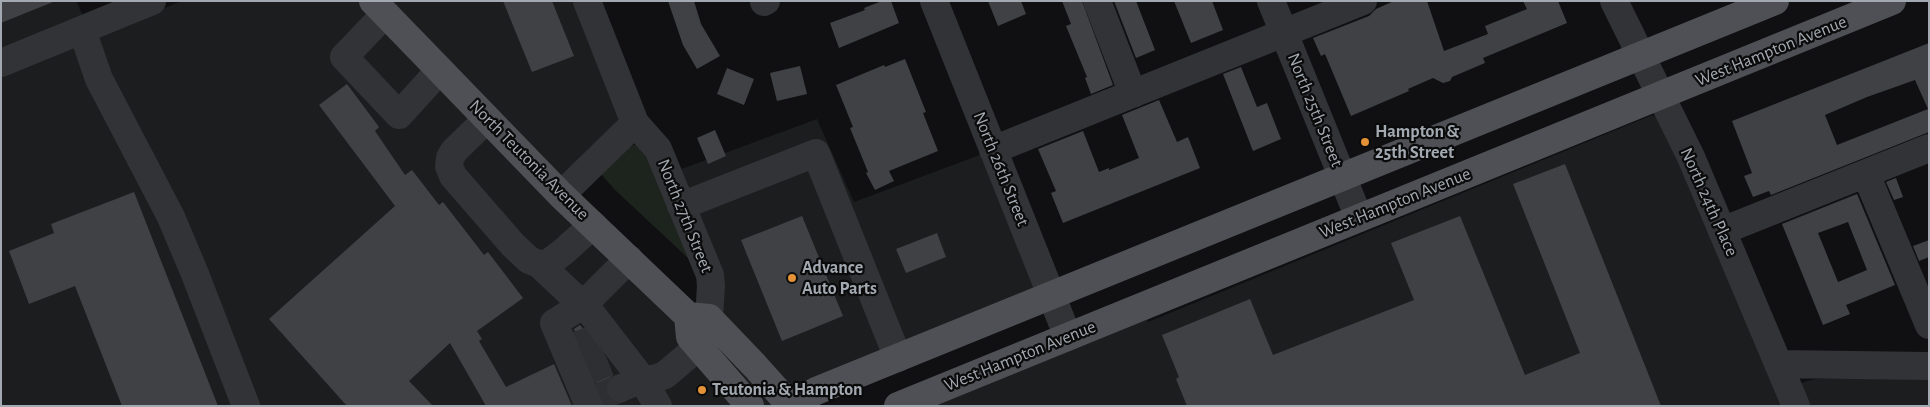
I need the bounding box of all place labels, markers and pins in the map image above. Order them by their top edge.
place label: Hampton & 25th Street [1375,121,1459,163]
marker: Hampton & 25th Street [1359,136,1371,148]
place label: Advance Auto Parts [802,257,877,300]
marker: Advance Auto Parts [786,272,798,284]
place label: Teutonia & Hampton [712,379,863,401]
marker: Teutonia & Hampton [696,384,708,396]

